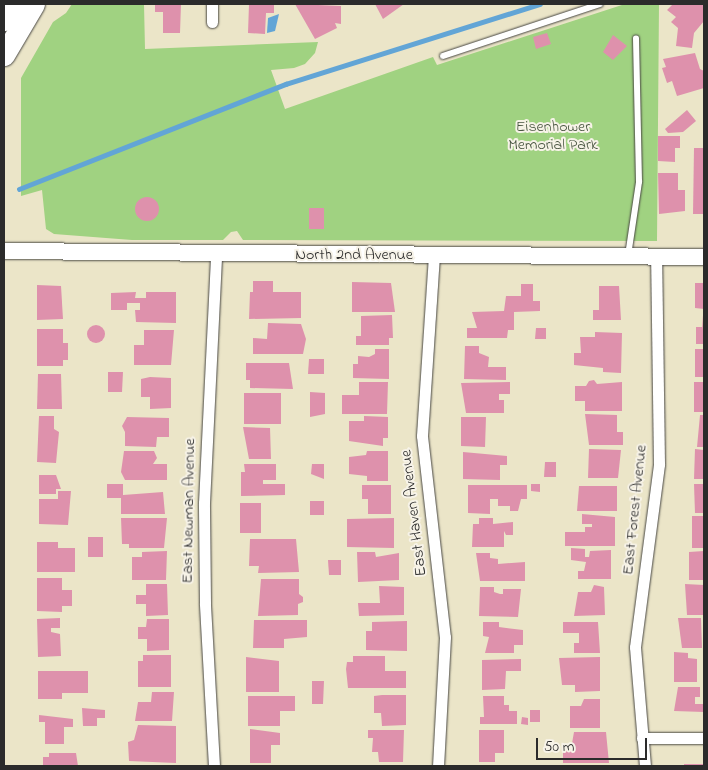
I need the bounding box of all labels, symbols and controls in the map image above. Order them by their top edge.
park label: Eisenhower Memorial Park [508,117,598,155]
street label: North 2nd Avenue [295,245,413,265]
street label: East Newman Avenue [178,438,200,584]
street label: East Forest Avenue [619,444,651,576]
street label: East Haven Avenue [397,449,431,577]
scale bar [538,728,649,760]
text: 50 m [544,736,574,758]

